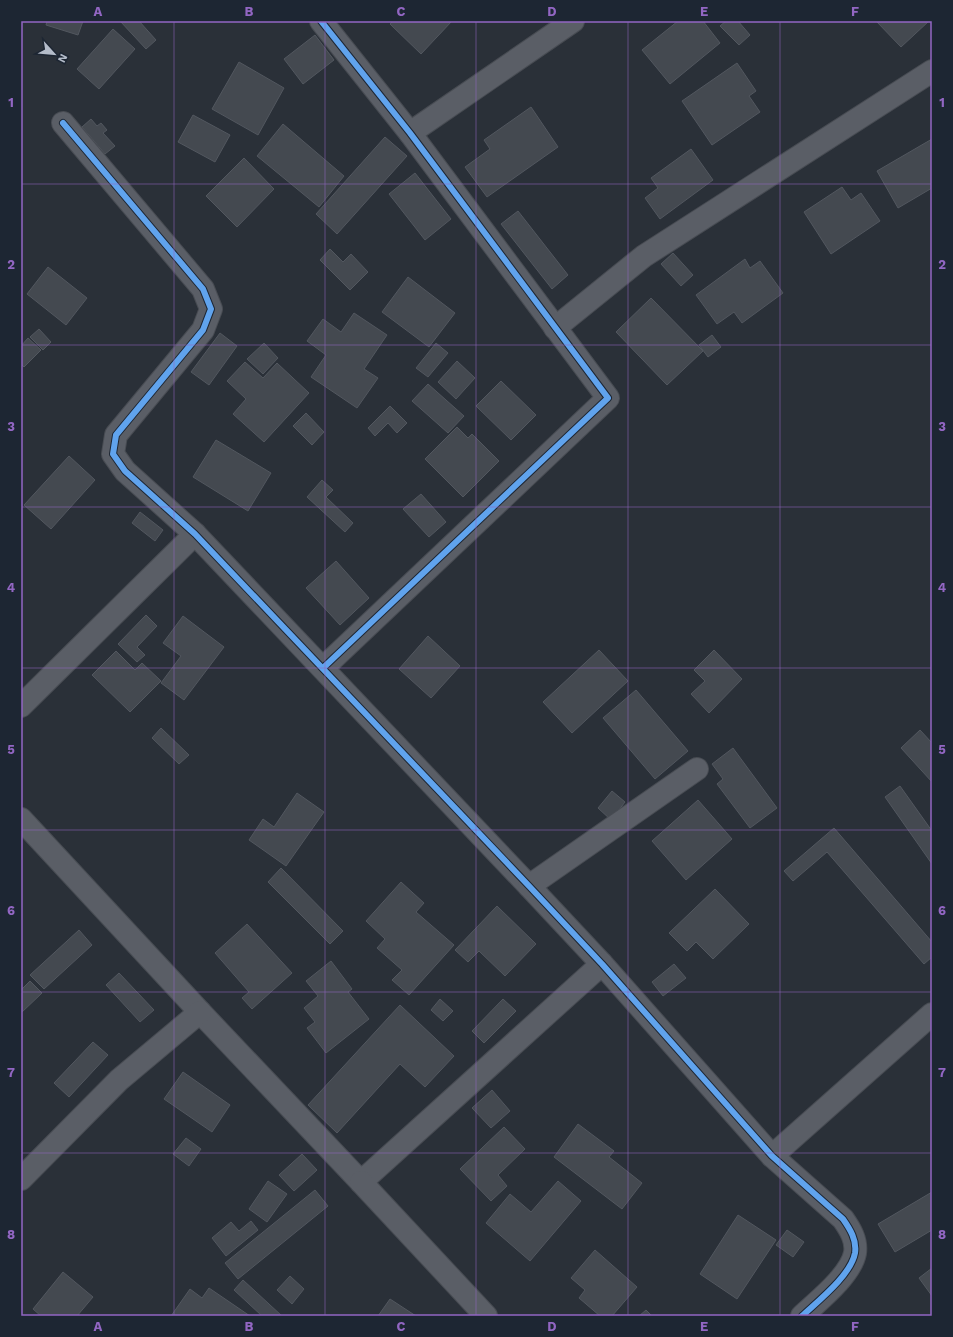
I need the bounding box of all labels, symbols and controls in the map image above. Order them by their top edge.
text: A [94,4,103,19]
text: B [245,4,254,19]
text: C [397,4,406,19]
text: D [547,4,557,19]
text: E [700,4,708,19]
text: F [851,4,859,19]
north arrow [34,34,74,74]
text: N [55,52,70,65]
text: 1 [8,95,14,110]
text: 1 [939,95,945,110]
text: 2 [7,257,15,272]
text: 2 [938,257,946,272]
text: 3 [7,419,15,434]
text: 3 [938,419,946,434]
text: 4 [7,580,16,595]
text: 4 [938,580,947,595]
text: 5 [7,742,15,757]
text: 5 [938,742,946,757]
text: 6 [7,903,15,918]
text: 6 [938,903,946,918]
text: 7 [7,1065,15,1080]
text: 7 [938,1065,946,1080]
text: 8 [7,1227,15,1242]
text: 8 [938,1227,946,1242]
text: A [94,1319,103,1334]
text: B [245,1319,254,1334]
text: C [397,1319,406,1334]
text: D [547,1319,557,1334]
text: E [700,1319,708,1334]
text: F [851,1319,859,1334]

